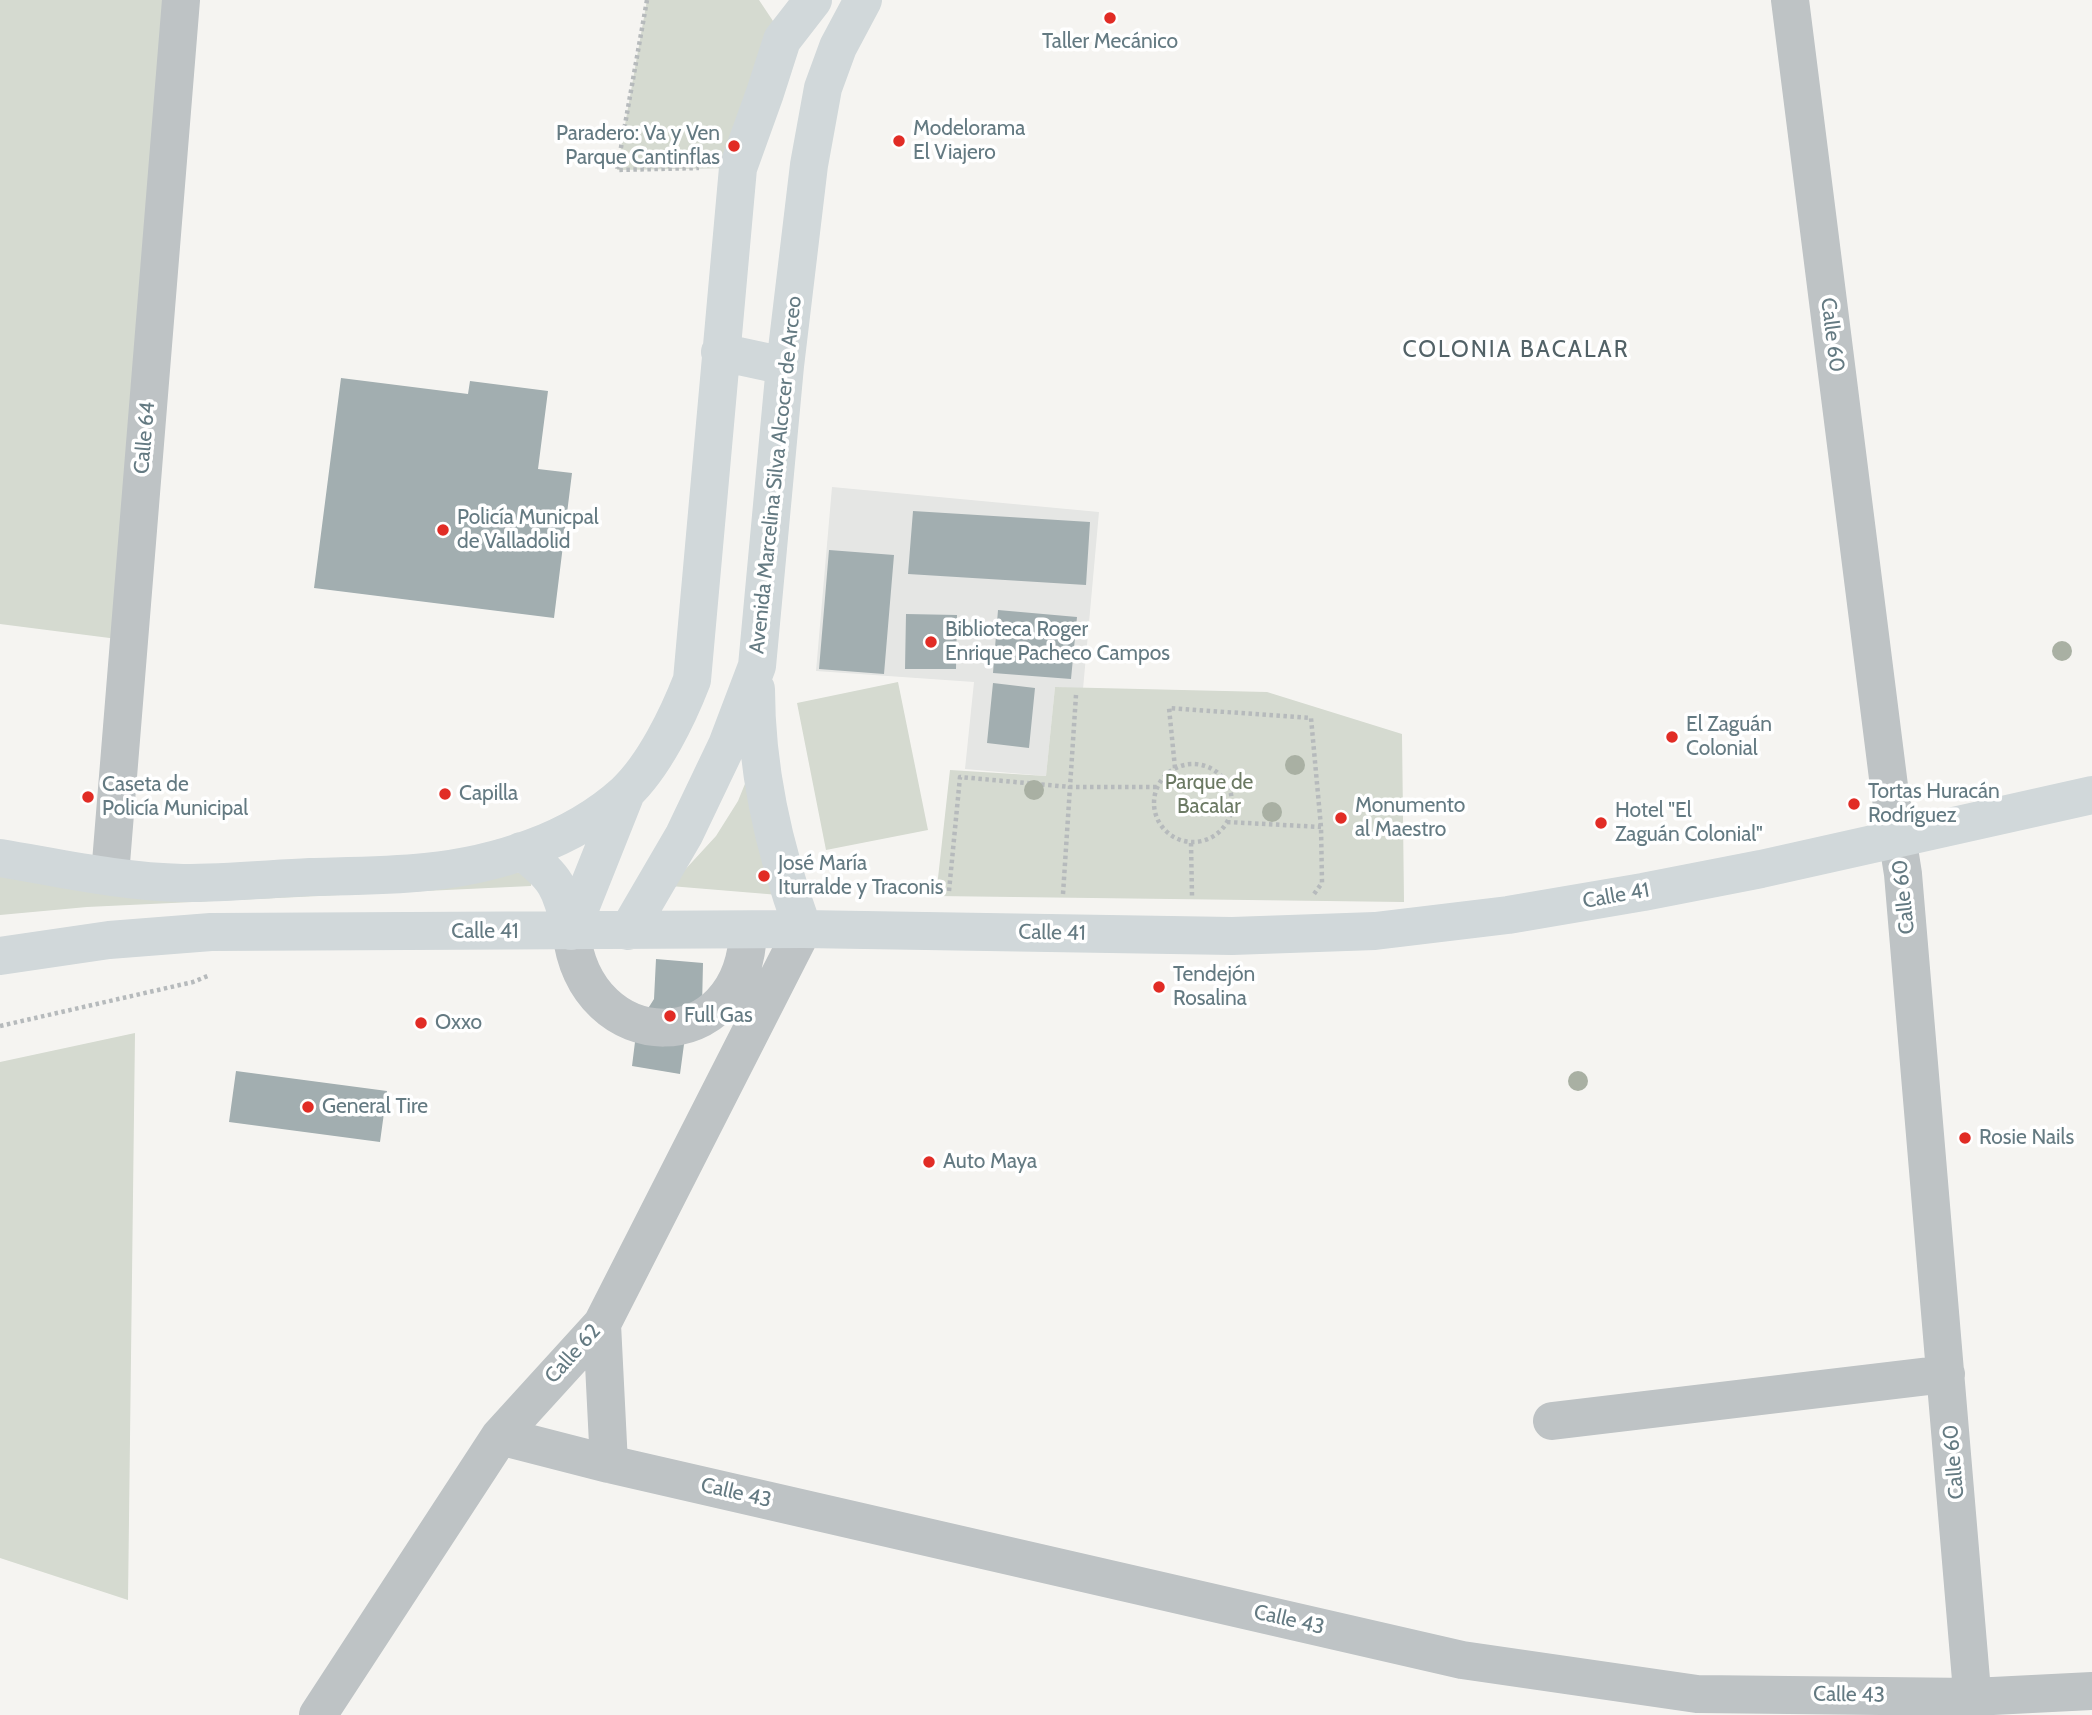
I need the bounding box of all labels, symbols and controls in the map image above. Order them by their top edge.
marker: Taller Mecánico [1102,10,1118,26]
place label: Taller Mecánico [1042,29,1178,55]
place label: Modelorama El Viajero [913,116,1025,166]
place label: Paradero: Va y Ven Parque Cantinflas [556,121,720,171]
marker: Modelorama El Viajero [891,133,907,149]
marker: Paradero: Va y Ven Parque Cantinflas [726,138,742,154]
street label: Avenida Marcelina Silva Alcocer de Arceo [745,295,807,655]
street label: Calle 60 [1815,296,1849,374]
district label: COLONIA BACALAR [1404,336,1628,364]
street label: Calle 64 [129,401,161,475]
place label: Policía Municpal de Valladolid [457,505,599,555]
marker: Policía Municpal de Valladolid [435,522,451,538]
place label: Biblioteca Roger Enrique Pacheco Campos [945,617,1170,667]
marker: Biblioteca Roger Enrique Pacheco Campos [923,634,939,650]
place label: El Zaguán Colonial [1686,712,1772,762]
marker: El Zaguán Colonial [1664,729,1680,745]
park label: Parque de Bacalar [1165,770,1253,820]
place label: Caseta de Policía Municipal [102,772,248,822]
place label: Tortas Huracán Rodríguez [1868,779,2000,829]
place label: Capilla [459,781,518,807]
marker: Capilla [437,786,453,802]
marker: Caseta de Policía Municipal [80,789,96,805]
place label: Monumento al Maestro [1355,793,1465,843]
marker: Tortas Huracán Rodríguez [1846,796,1862,812]
place label: Hotel "El Zaguán Colonial" [1615,798,1763,848]
marker: Monumento al Maestro [1333,810,1349,826]
marker: Hotel "El Zaguán Colonial" [1593,815,1609,831]
place label: José María Iturralde y Traconis [778,851,944,901]
street label: Calle 60 [1888,858,1920,936]
marker: José María Iturralde y Traconis [756,868,772,884]
street label: Calle 41 [1581,878,1651,914]
street label: Calle 41 [451,919,519,945]
street label: Calle 41 [1018,920,1086,946]
place label: Tendejón Rosalina [1173,962,1255,1012]
marker: Tendejón Rosalina [1151,979,1167,995]
place label: Full Gas [684,1003,753,1029]
marker: Full Gas [662,1008,678,1024]
place label: Oxxo [435,1010,482,1036]
marker: Oxxo [413,1015,429,1031]
place label: General Tire [322,1094,428,1120]
marker: General Tire [300,1099,316,1115]
place label: Rosie Nails [1979,1125,2074,1151]
marker: Rosie Nails [1957,1130,1973,1146]
place label: Auto Maya [943,1149,1037,1175]
marker: Auto Maya [921,1154,937,1170]
street label: Calle 62 [540,1319,606,1389]
street label: Calle 60 [1938,1424,1970,1500]
street label: Calle 43 [698,1473,774,1513]
street label: Calle 43 [1251,1600,1327,1640]
street label: Calle 43 [1813,1682,1885,1708]

